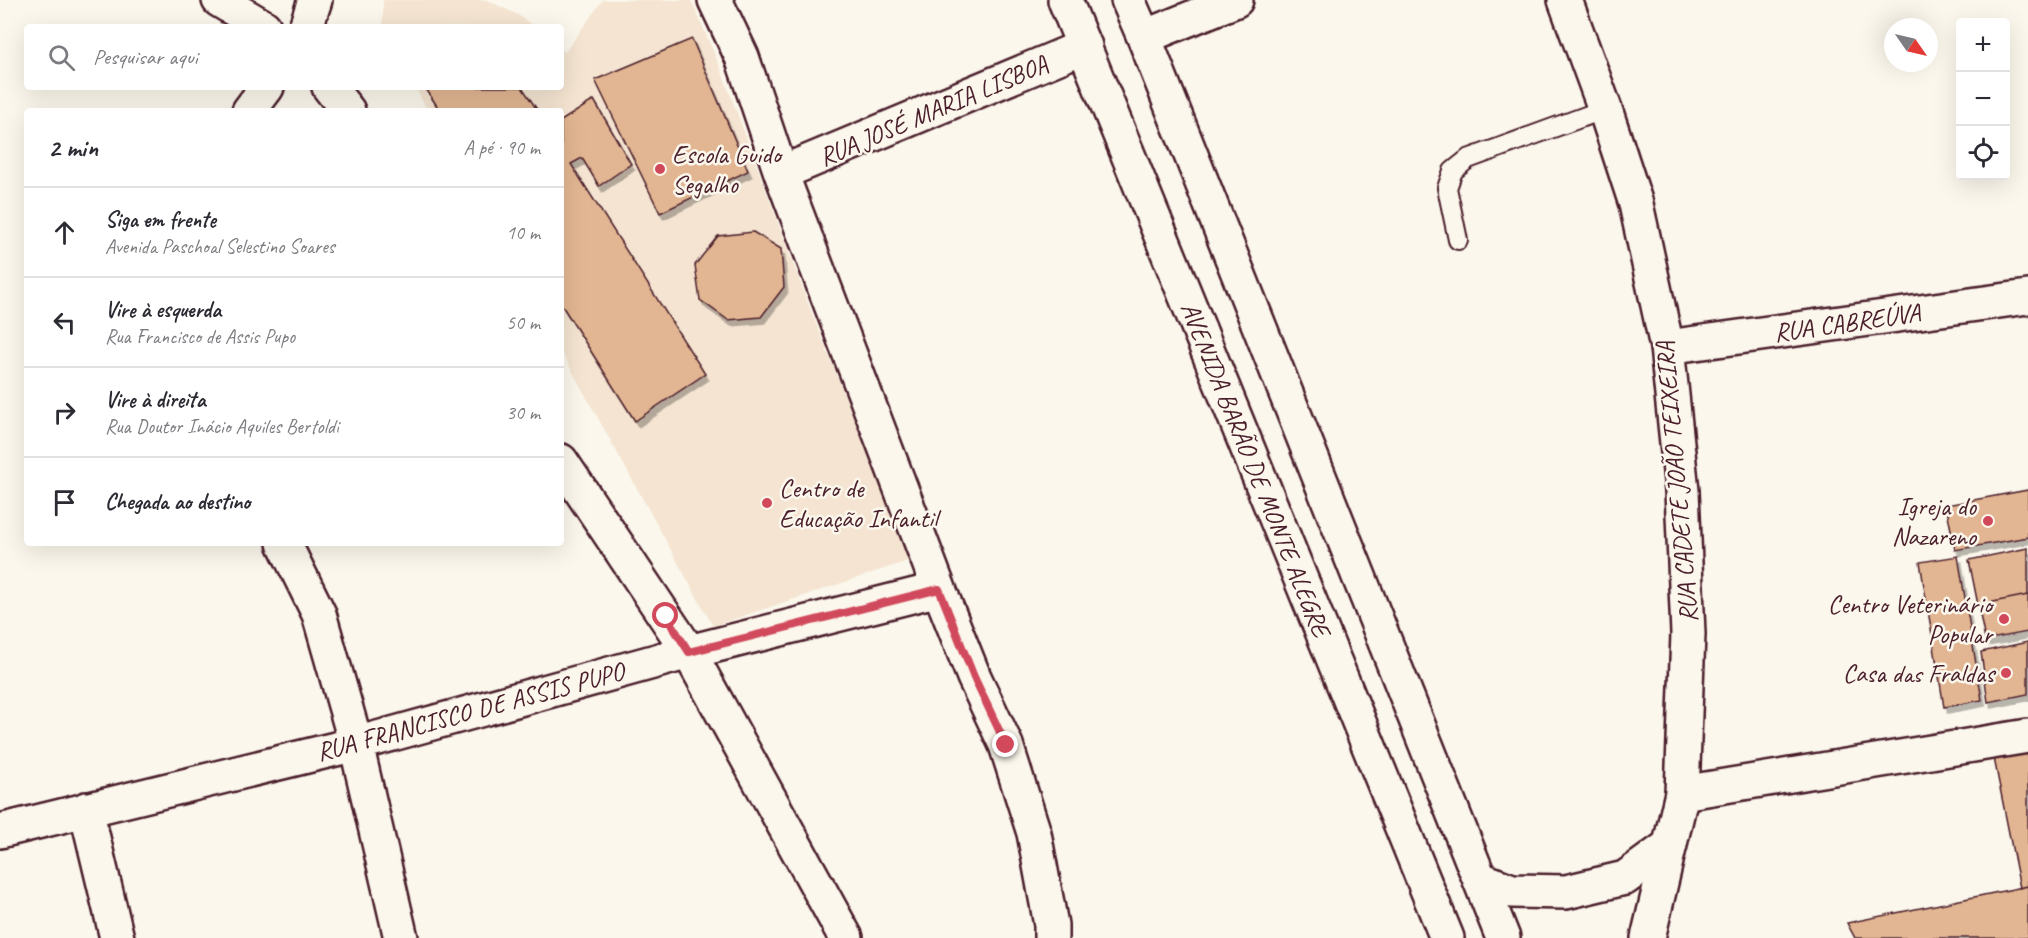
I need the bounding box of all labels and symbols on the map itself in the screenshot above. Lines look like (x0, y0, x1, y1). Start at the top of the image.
north arrow (1884, 18, 1938, 72)
street label: RUA JOSÉ MARIA LISBOA (814, 47, 1053, 174)
place label: Escola Guido Segalho (672, 138, 783, 201)
marker: Escola Guido Segalho (653, 162, 667, 176)
street label: RUA CABREÚVA (1772, 296, 1924, 349)
street label: AVENIDA BARÃO DE MONTE ALEGRE (1173, 297, 1339, 644)
street label: RUA CADETE JOÃO TEIXEIRA (1648, 339, 1705, 624)
place label: Centro de Educação Infantil (779, 472, 942, 535)
place label: Igreja do Nazareno (1892, 490, 1978, 553)
marker: Centro de Educação Infantil (760, 496, 774, 510)
marker: Igreja do Nazareno (1981, 514, 1995, 528)
place label: Centro Veterinário Popular (1828, 588, 1995, 651)
route start (652, 602, 678, 628)
marker: Centro Veterinário Popular (1997, 612, 2011, 626)
street label: RUA FRANCISCO DE ASSIS PUPO (313, 654, 630, 768)
place label: Casa das Fraldas (1843, 657, 1996, 690)
marker: Casa das Fraldas (1999, 666, 2013, 680)
route end (992, 731, 1018, 757)

